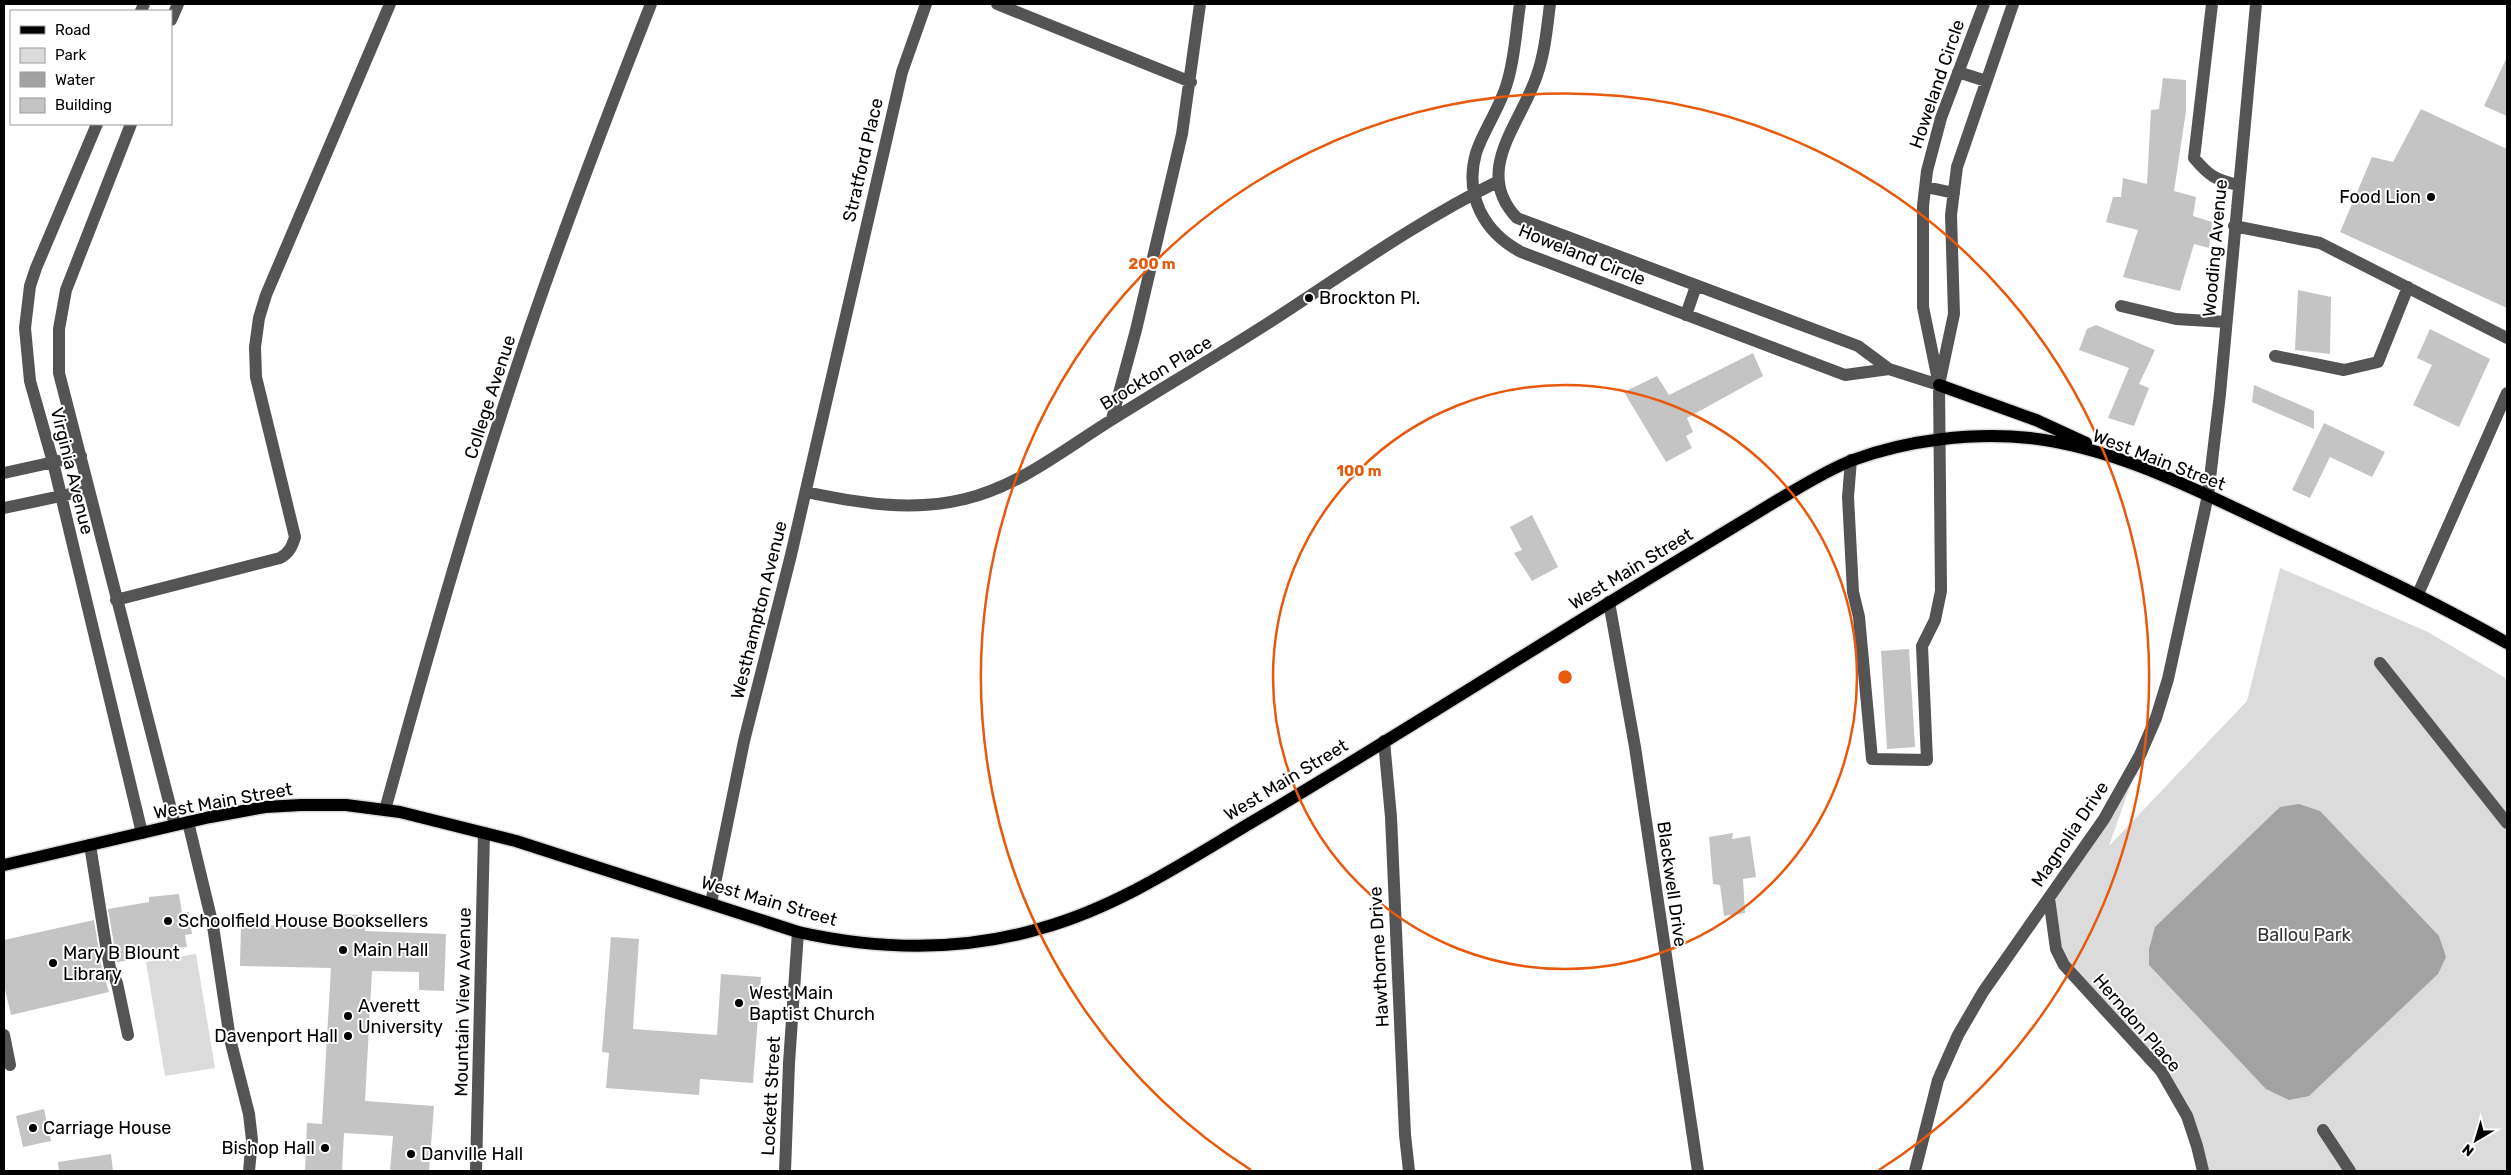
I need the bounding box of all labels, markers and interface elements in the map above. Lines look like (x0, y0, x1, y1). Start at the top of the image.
legend (10, 10, 172, 125)
street label: Howeland Circle (1905, 17, 1969, 151)
text: Road (55, 21, 91, 39)
text: Park (55, 46, 86, 64)
text: Water (55, 71, 95, 89)
text: Building (55, 96, 112, 114)
street label: Stratford Place (838, 96, 888, 224)
street label: Wooding Avenue (2198, 178, 2232, 318)
place label: Food Lion (2339, 186, 2421, 208)
marker: Food Lion (2425, 191, 2437, 203)
street label: Howeland Circle (1515, 220, 1649, 290)
text: 200 m (1128, 255, 1176, 273)
place label: Brockton Pl. (1319, 287, 1420, 309)
marker: Brockton Pl. (1303, 292, 1315, 304)
street label: Brockton Place (1096, 331, 1216, 415)
street label: College Avenue (460, 332, 520, 462)
street label: Virginia Avenue (46, 405, 98, 537)
street label: West Main Street (2089, 425, 2229, 495)
text: 100 m (1337, 462, 1381, 480)
street label: Westhampton Avenue (726, 519, 792, 701)
street label: West Main Street (1565, 523, 1697, 615)
centre of rings (1556, 668, 1574, 686)
street label: West Main Street (1220, 734, 1352, 826)
street label: Magnolia Drive (2027, 777, 2113, 891)
street label: West Main Street (152, 778, 294, 824)
street label: Blackwell Drive (1652, 820, 1692, 948)
street label: West Main Street (698, 871, 840, 931)
street label: Hawthorne Drive (1364, 886, 1394, 1028)
street label: Mountain View Avenue (450, 907, 476, 1097)
place label: Schoolfield House Booksellers (178, 910, 428, 932)
marker: Schoolfield House Booksellers (162, 915, 174, 927)
park label: Ballou Park (2257, 924, 2352, 946)
place label: Main Hall (353, 939, 428, 961)
place label: Mary B Blount Library (63, 942, 180, 985)
marker: Main Hall (337, 944, 349, 956)
marker: Mary B Blount Library (47, 957, 59, 969)
street label: Herndon Place (2088, 969, 2186, 1077)
place label: West Main Baptist Church (749, 982, 875, 1025)
place label: Averett University (358, 995, 443, 1038)
marker: West Main Baptist Church (733, 997, 745, 1009)
marker: Averett University (342, 1010, 354, 1022)
place label: Davenport Hall (214, 1025, 338, 1047)
marker: Davenport Hall (342, 1030, 354, 1042)
street label: Lockett Street (757, 1036, 785, 1156)
north arrow (2451, 1115, 2501, 1165)
place label: Carriage House (43, 1117, 171, 1139)
marker: Carriage House (27, 1122, 39, 1134)
place label: Bishop Hall (221, 1137, 315, 1159)
text: N (2459, 1140, 2478, 1160)
marker: Bishop Hall (319, 1142, 331, 1154)
place label: Danville Hall (421, 1143, 523, 1165)
marker: Danville Hall (405, 1148, 417, 1160)

